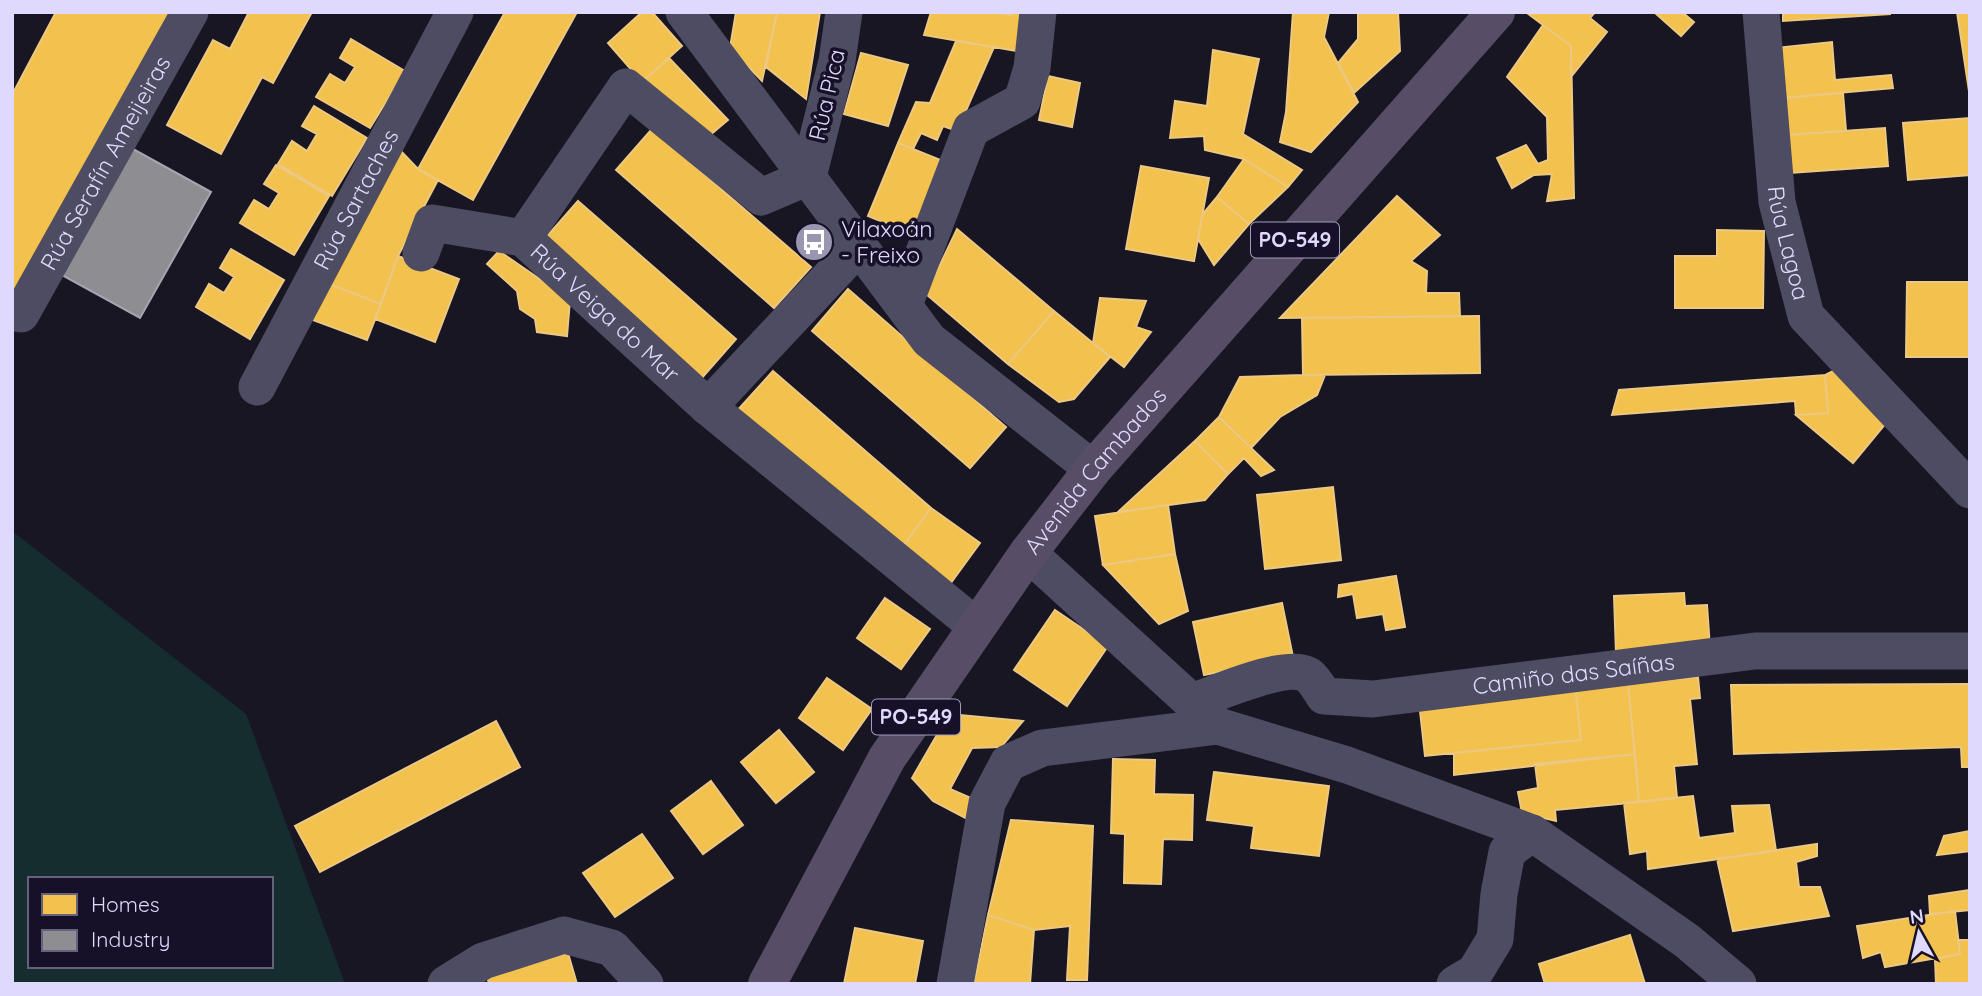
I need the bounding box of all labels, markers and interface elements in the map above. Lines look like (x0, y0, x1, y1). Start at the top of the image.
street label: Rúa Pica (802, 46, 851, 143)
street label: Rúa Serafín Ameijeiras (34, 51, 177, 275)
street label: Rúa Sartaches (307, 124, 405, 275)
street label: Rúa Lagoa (1762, 185, 1816, 303)
place label: Vilaxoán - Freixo (841, 214, 932, 269)
bus stop icon: Vilaxoán - Freixo (793, 221, 835, 263)
road number: PO-549 (1251, 222, 1339, 258)
street label: Rúa Veiga do Mar (525, 237, 686, 388)
street label: Avenida Cambados (1017, 381, 1172, 560)
street label: Camiño das Saíñas (1471, 646, 1676, 700)
road number: PO-549 (872, 700, 960, 734)
legend (28, 877, 273, 968)
text: Homes (91, 891, 160, 917)
north arrow (1884, 898, 1954, 968)
text: N (1908, 903, 1925, 929)
text: Industry (91, 926, 170, 952)

